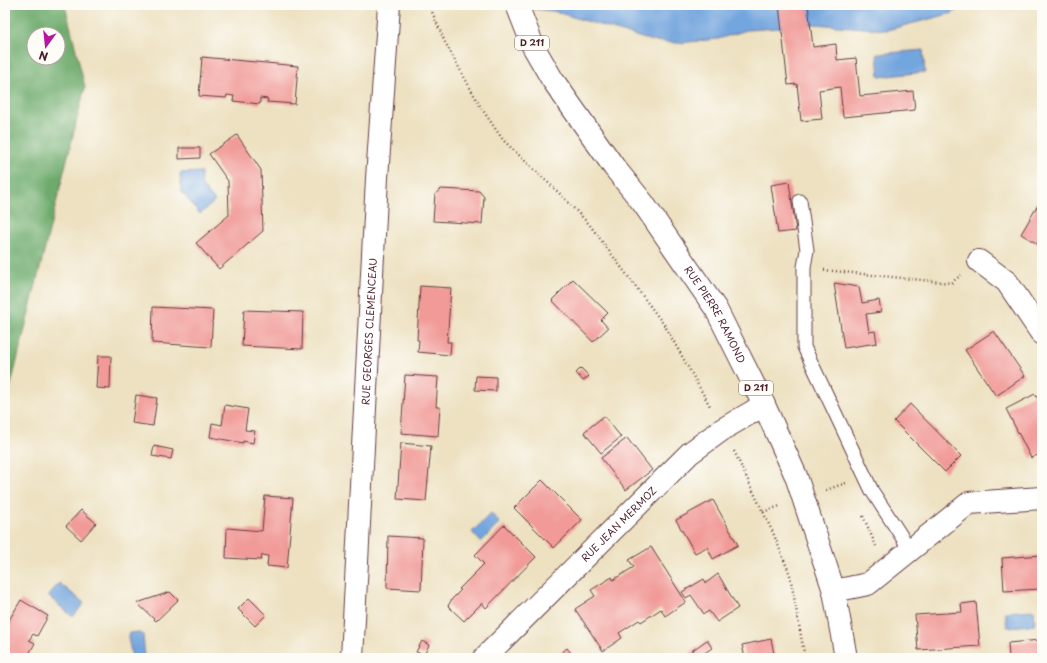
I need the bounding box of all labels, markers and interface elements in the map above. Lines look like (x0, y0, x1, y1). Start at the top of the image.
north arrow (26, 26, 66, 66)
road number: D 211 (515, 36, 549, 50)
text: N (37, 47, 50, 65)
street label: RUE GEORGES CLEMENCEAU (357, 257, 380, 405)
street label: RUE PIERRE RAMOND (681, 262, 750, 366)
road number: D 211 (739, 381, 773, 395)
street label: RUE JEAN MERMOZ (577, 482, 660, 565)

